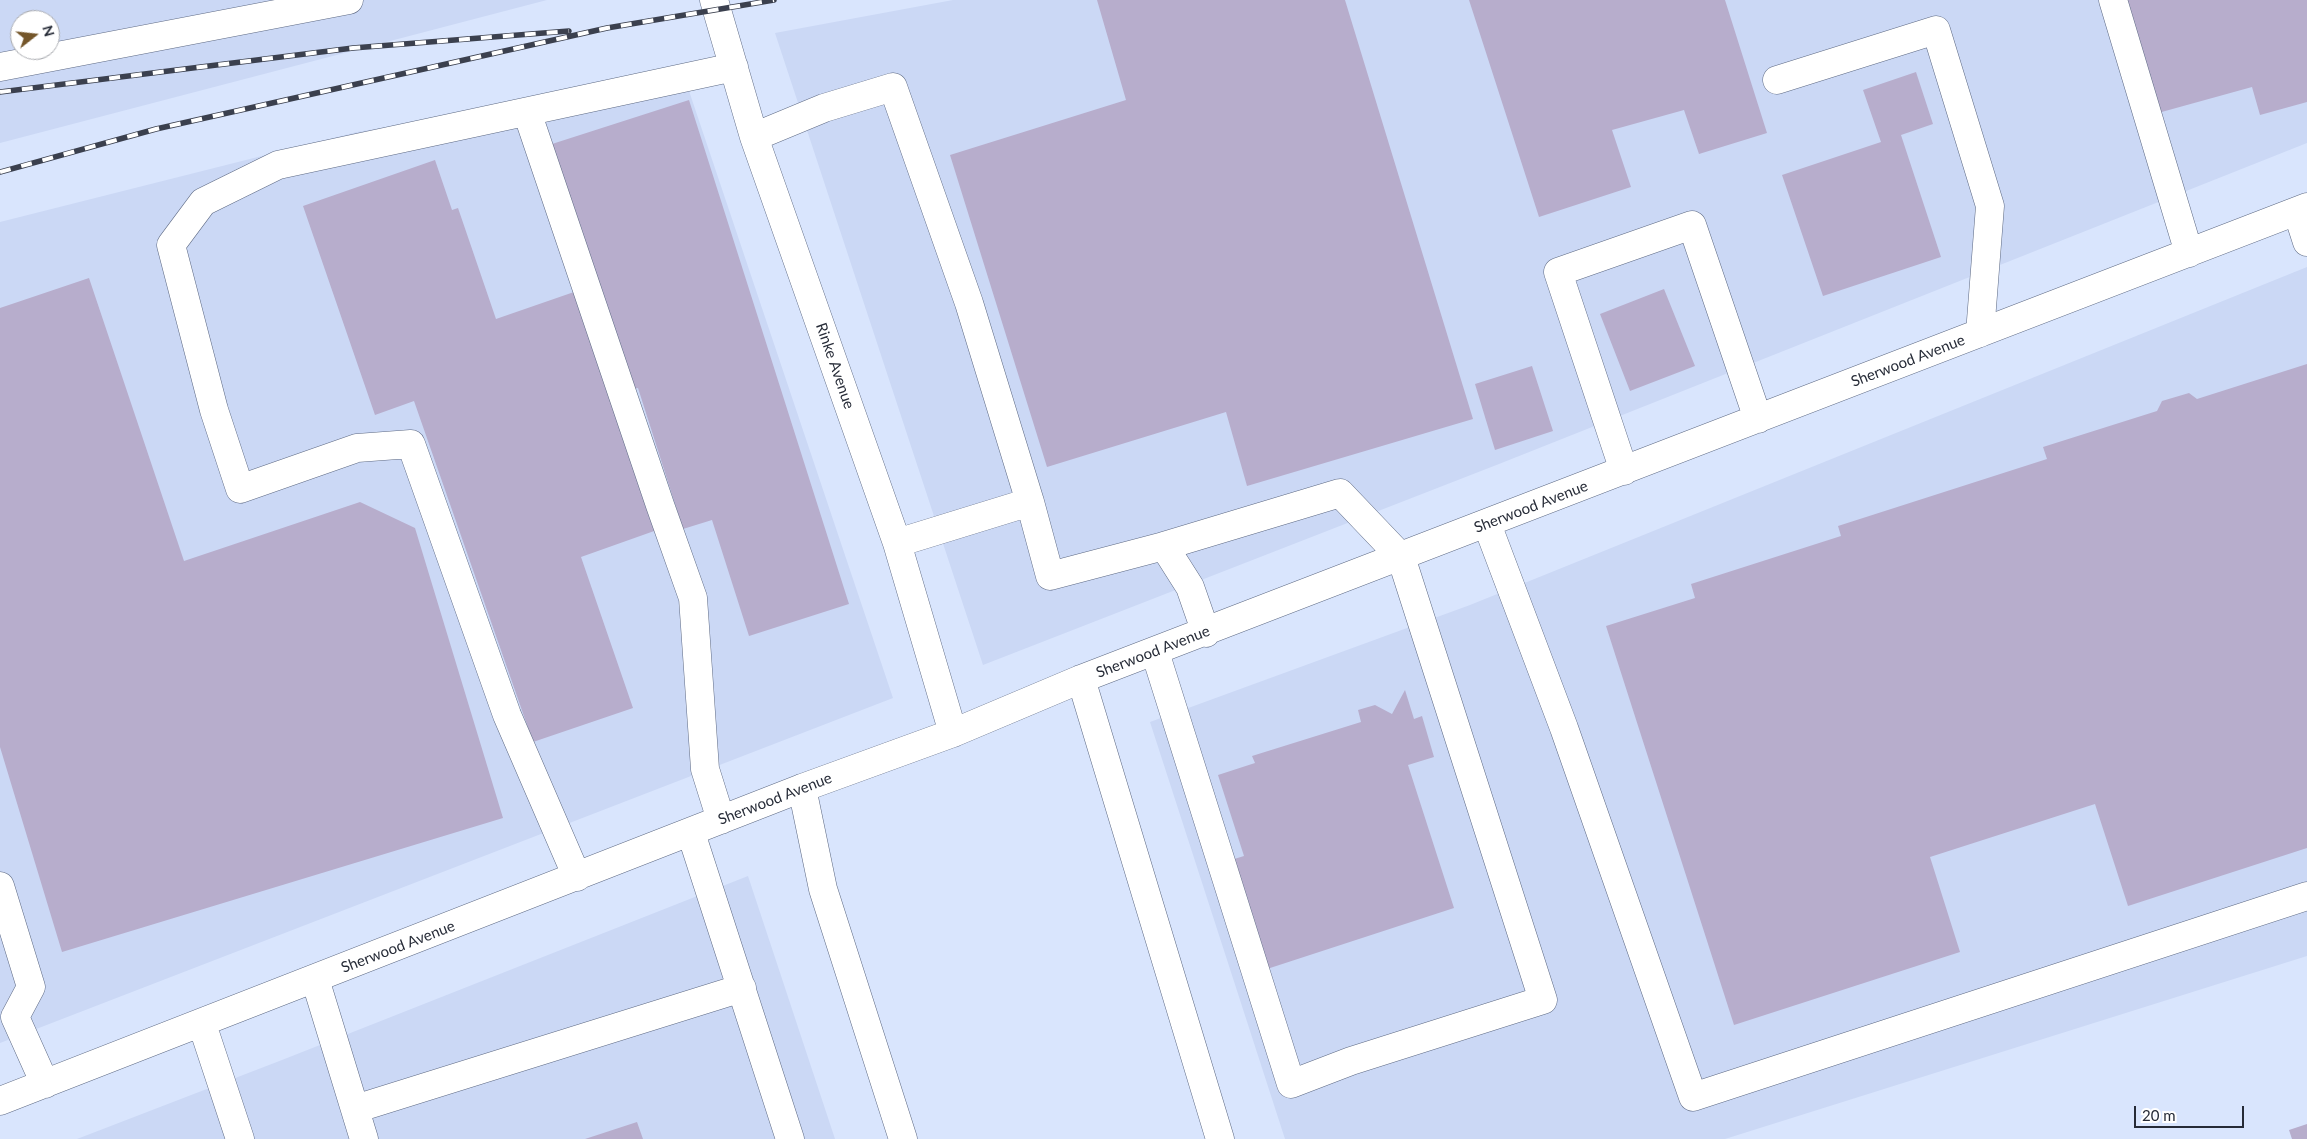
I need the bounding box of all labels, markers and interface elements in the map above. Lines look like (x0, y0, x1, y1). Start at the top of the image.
north arrow (10, 10, 60, 60)
text: N (39, 23, 59, 39)
street label: Rinke Avenue (812, 321, 858, 411)
street label: Sherwood Avenue (1849, 331, 1967, 391)
street label: Sherwood Avenue (1472, 477, 1590, 537)
street label: Sherwood Avenue (1094, 622, 1212, 682)
street label: Sherwood Avenue (716, 769, 834, 829)
street label: Sherwood Avenue (339, 917, 457, 977)
scale bar (2137, 1096, 2247, 1128)
text: 20 m (2142, 1106, 2176, 1124)

